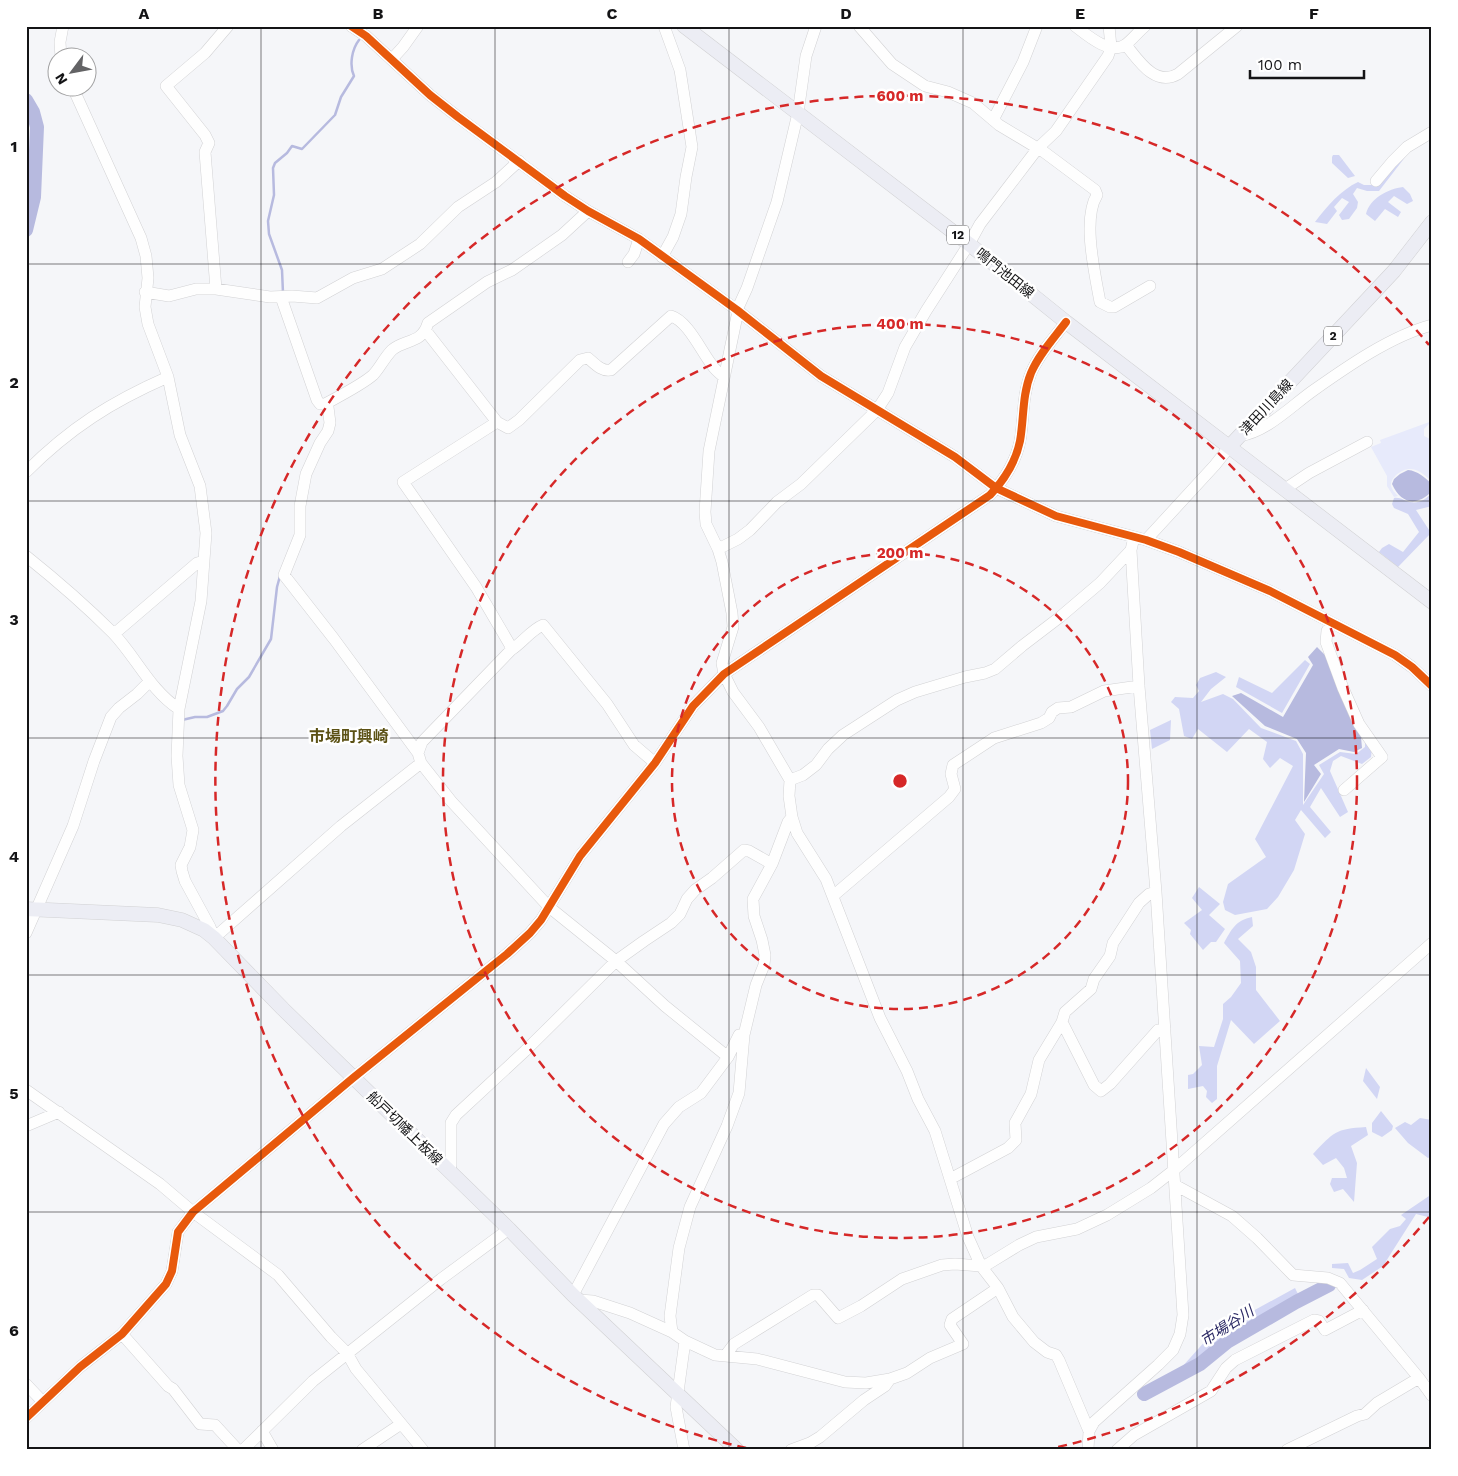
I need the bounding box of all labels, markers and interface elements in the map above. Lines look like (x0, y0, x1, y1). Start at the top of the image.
text: A (139, 4, 150, 23)
text: B (373, 4, 384, 23)
text: C (607, 4, 618, 23)
text: D (840, 4, 852, 23)
text: E (1075, 4, 1085, 23)
text: F (1309, 4, 1319, 23)
north arrow (48, 48, 98, 98)
scale bar (1250, 48, 1364, 80)
text: 100 m (1258, 56, 1302, 74)
text: N (51, 70, 71, 88)
text: 600 m (877, 87, 923, 105)
text: 1 (11, 137, 17, 156)
road number: 12 (947, 226, 969, 244)
street label: 鳴門池田線 (973, 245, 1037, 301)
text: 400 m (876, 315, 924, 333)
road number: 2 (1324, 326, 1342, 346)
text: 2 (9, 373, 19, 392)
street label: 津田川島線 (1236, 376, 1296, 438)
text: 200 m (877, 544, 923, 562)
text: 3 (9, 610, 19, 629)
district label: 市場町興崎 (309, 727, 389, 746)
centre of rings (891, 772, 909, 790)
text: 4 (9, 847, 19, 866)
text: 5 (9, 1084, 19, 1103)
street label: 船戸切幡上板線 (364, 1088, 446, 1168)
water label: 市場谷川 (1197, 1301, 1259, 1350)
text: 6 (9, 1321, 19, 1340)

